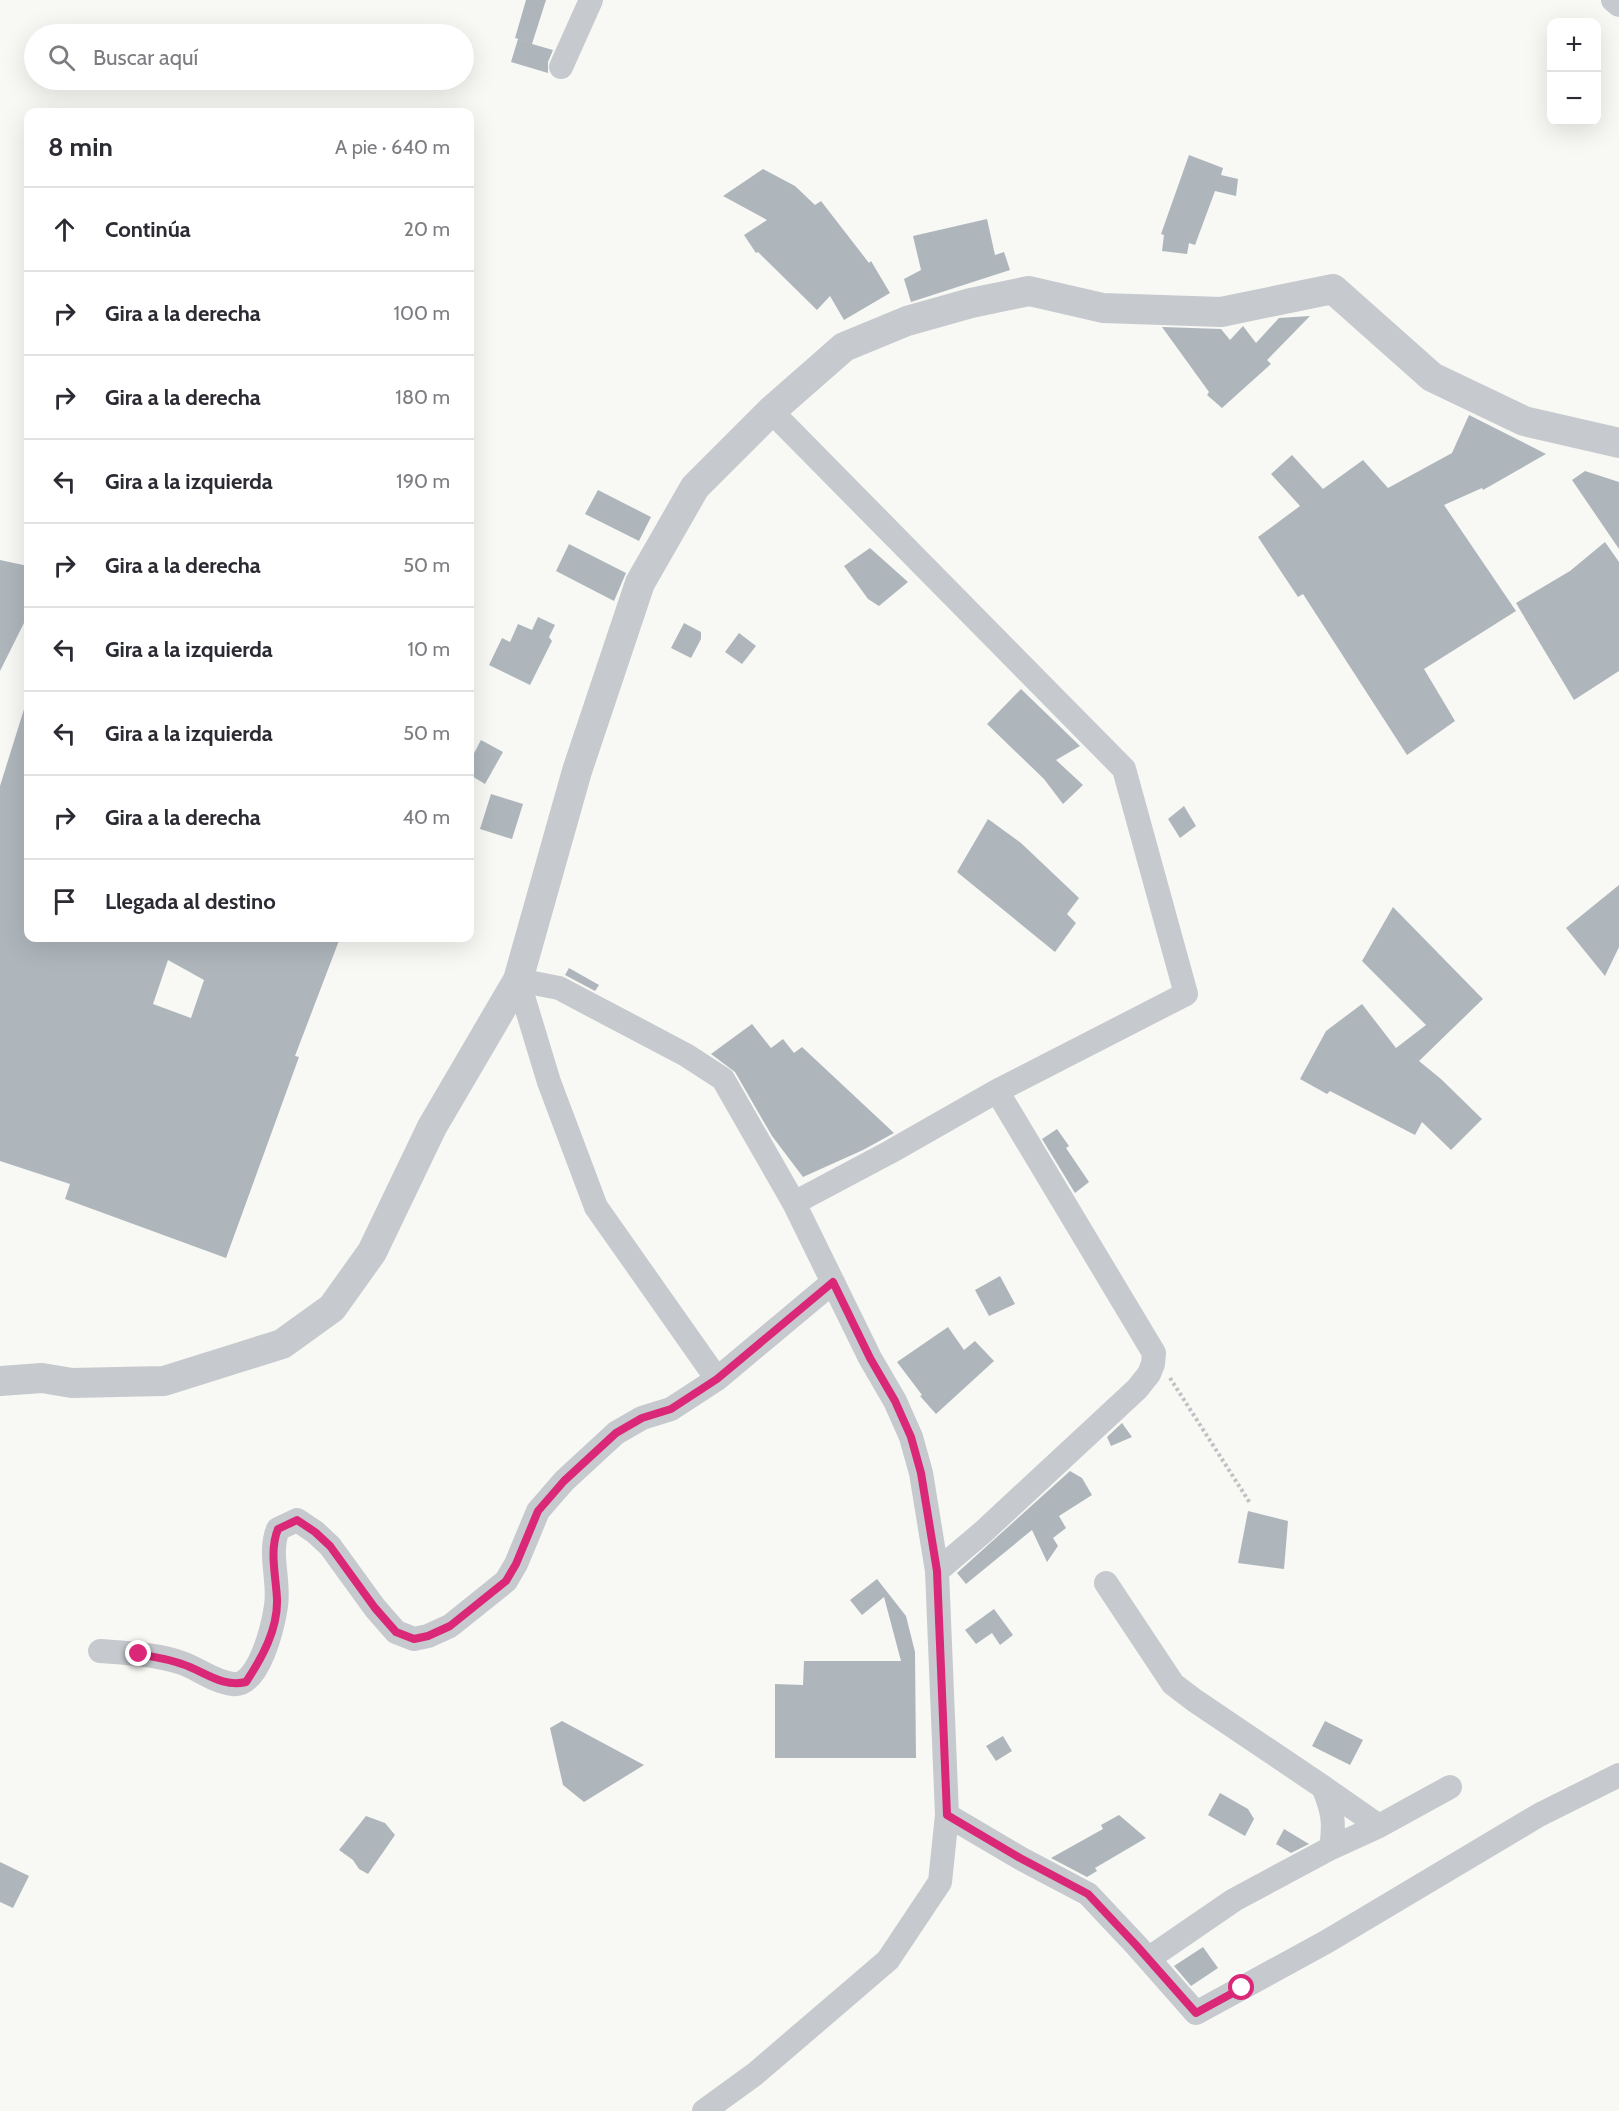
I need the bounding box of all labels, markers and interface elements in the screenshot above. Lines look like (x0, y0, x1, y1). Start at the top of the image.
map controls (1547, 18, 1601, 126)
button: + (1547, 18, 1601, 72)
search box (24, 24, 474, 90)
icon: search (45, 41, 78, 74)
text: Buscar aquí (93, 44, 198, 71)
button: − (1547, 72, 1601, 126)
text: 8 min (48, 131, 113, 163)
text: A pie · 640 m (335, 135, 450, 159)
icon: ahead (48, 213, 81, 246)
text: Continúa (105, 216, 191, 243)
text: 20 m (404, 217, 450, 241)
icon: right (48, 297, 81, 330)
text: Gira a la derecha (105, 300, 261, 327)
text: 100 m (394, 301, 450, 325)
icon: right (48, 381, 81, 414)
text: Gira a la derecha (105, 384, 261, 411)
text: 180 m (395, 385, 450, 409)
icon: left (48, 465, 81, 498)
text: Gira a la izquierda (105, 468, 273, 495)
text: 190 m (396, 469, 450, 493)
icon: right (48, 549, 81, 582)
text: Gira a la derecha (105, 552, 261, 579)
text: 50 m (403, 553, 450, 577)
icon: left (48, 633, 81, 666)
text: Gira a la izquierda (105, 636, 273, 663)
text: 10 m (407, 637, 450, 661)
icon: left (48, 717, 81, 750)
text: Gira a la izquierda (105, 720, 273, 747)
text: 50 m (403, 721, 450, 745)
icon: right (48, 801, 81, 834)
text: Gira a la derecha (105, 804, 261, 831)
text: 40 m (402, 805, 450, 829)
icon: arrive (48, 885, 81, 918)
text: Llegada al destino (105, 888, 276, 915)
route end (125, 1640, 151, 1666)
route start (1228, 1974, 1254, 2000)

